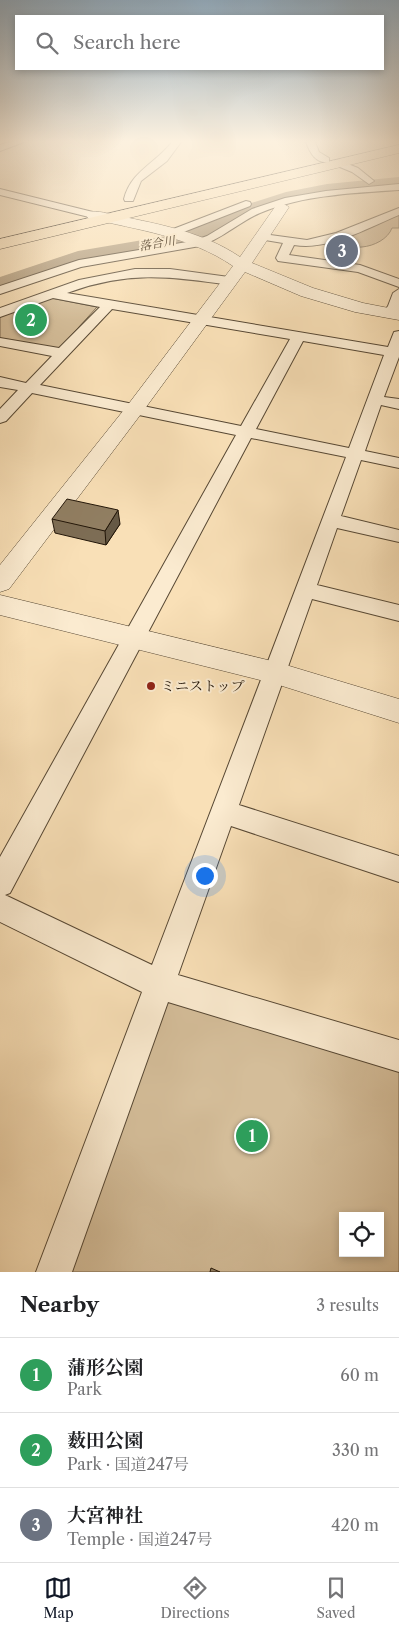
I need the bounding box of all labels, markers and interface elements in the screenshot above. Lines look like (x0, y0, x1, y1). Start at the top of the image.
search box (15, 15, 384, 70)
icon: search (33, 29, 61, 57)
text: Search here (73, 31, 181, 54)
water label: 落合川 (138, 232, 178, 254)
pin: 3 (326, 232, 358, 270)
pin: 2 (15, 301, 47, 339)
place label: ミニストップ (161, 677, 245, 695)
marker: ミニストップ (145, 680, 157, 692)
your location (192, 863, 218, 889)
pin: 1 (236, 1117, 268, 1155)
map controls (339, 1212, 384, 1257)
button: locate (339, 1212, 384, 1257)
text: Nearby (20, 1292, 99, 1317)
text: 3 results (316, 1295, 379, 1315)
text: 蒲形公園 (67, 1356, 143, 1379)
text: 1 (32, 1365, 40, 1385)
text: 60 m (340, 1365, 379, 1385)
text: Park (67, 1379, 102, 1399)
text: 薮田公園 (67, 1429, 143, 1452)
text: 2 (31, 1440, 41, 1460)
text: 330 m (332, 1440, 379, 1460)
text: Park · 国道247号 (67, 1454, 189, 1474)
text: 大宮神社 (67, 1504, 143, 1527)
text: 3 (31, 1515, 41, 1535)
text: 420 m (331, 1515, 379, 1535)
text: Temple · 国道247号 (67, 1529, 212, 1549)
tab: Map (43, 1574, 74, 1622)
tab: Directions (160, 1574, 230, 1622)
tab: Saved (317, 1574, 355, 1622)

